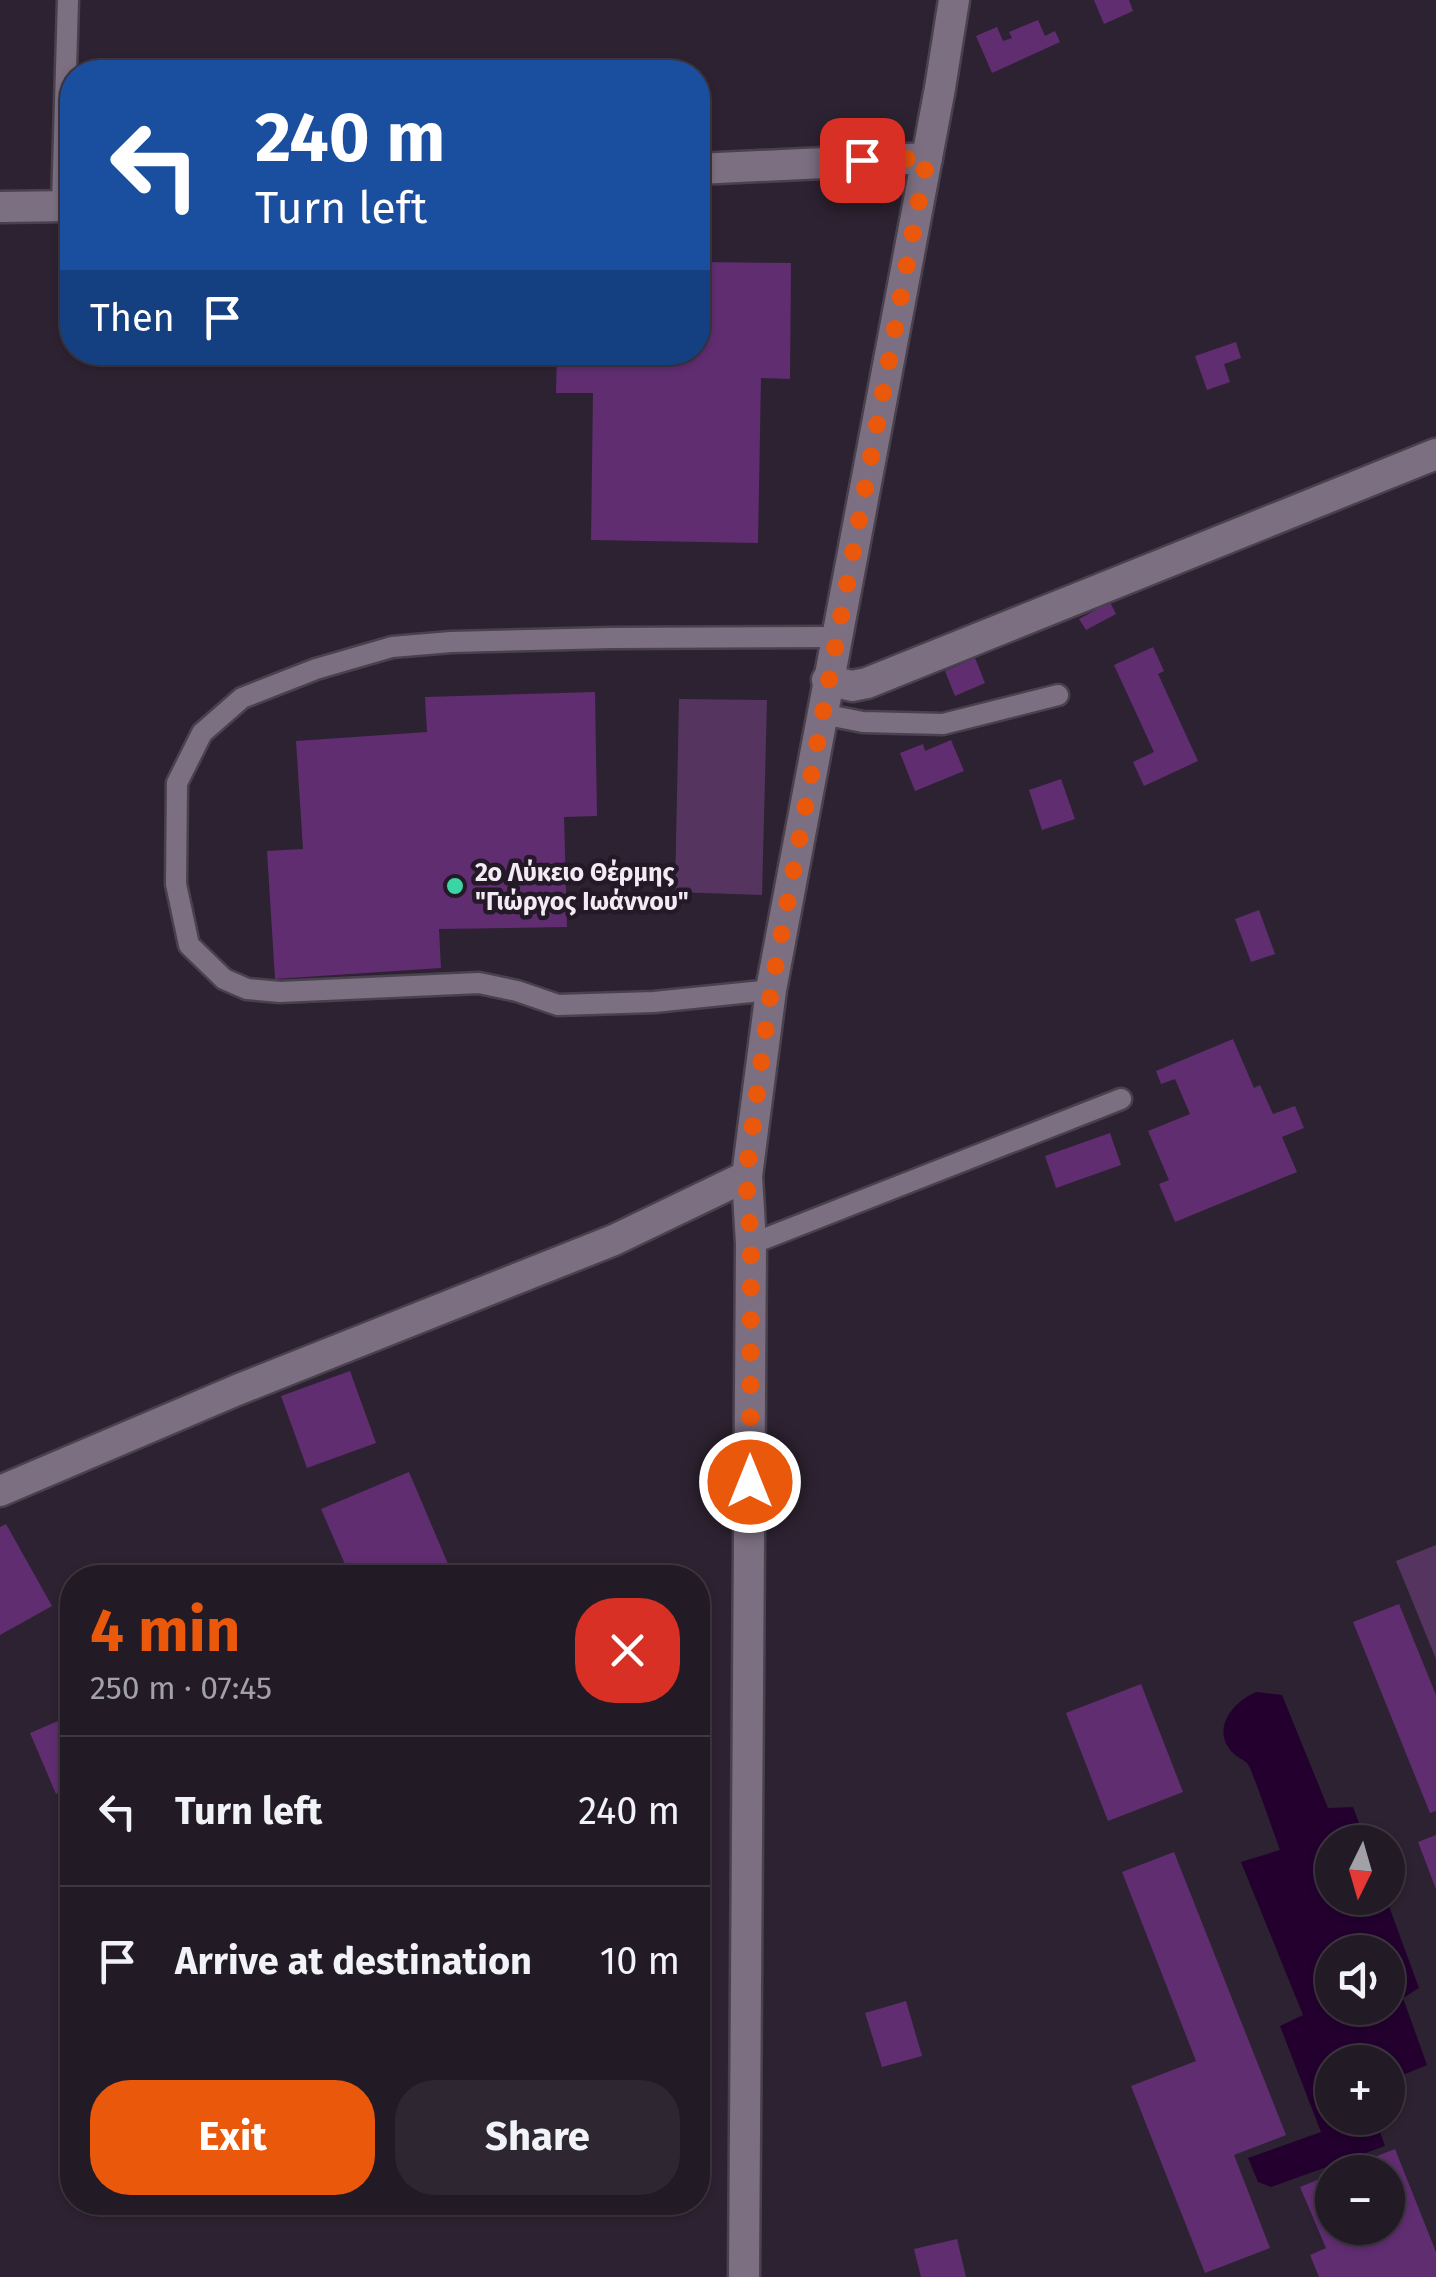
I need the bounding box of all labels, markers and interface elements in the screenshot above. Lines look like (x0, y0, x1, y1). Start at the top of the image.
text: 240 m (255, 96, 445, 180)
icon: left (90, 100, 220, 230)
pin (820, 118, 905, 203)
icon: arrive (835, 133, 890, 188)
text: Turn left (255, 181, 427, 235)
icon: arrive (195, 290, 250, 345)
text: Then (90, 295, 175, 341)
place label: 2ο Λύκειο Θέρμης "Γιώργος Ιωάννου" (475, 858, 689, 917)
marker: 2ο Λύκειο Θέρμης "Γιώργος Ιωάννου" (444, 875, 466, 897)
position arrow (698, 1430, 802, 1534)
text: 4 min (90, 1595, 240, 1667)
button: close (575, 1598, 680, 1703)
text: 250 m · 07:45 (90, 1669, 272, 1707)
icon: left (90, 1784, 145, 1839)
text: Turn left (175, 1788, 322, 1834)
text: 240 m (578, 1788, 680, 1834)
north arrow (1315, 1825, 1405, 1915)
map controls (1315, 1825, 1405, 2245)
icon: arrive (90, 1934, 145, 1989)
button: sound (1315, 1935, 1405, 2025)
text: Arrive at destination (175, 1938, 532, 1984)
text: 10 m (600, 1938, 680, 1984)
button: + (1315, 2045, 1405, 2135)
button: Exit (90, 2080, 375, 2195)
button: Share (395, 2080, 680, 2195)
button: − (1315, 2155, 1405, 2245)

